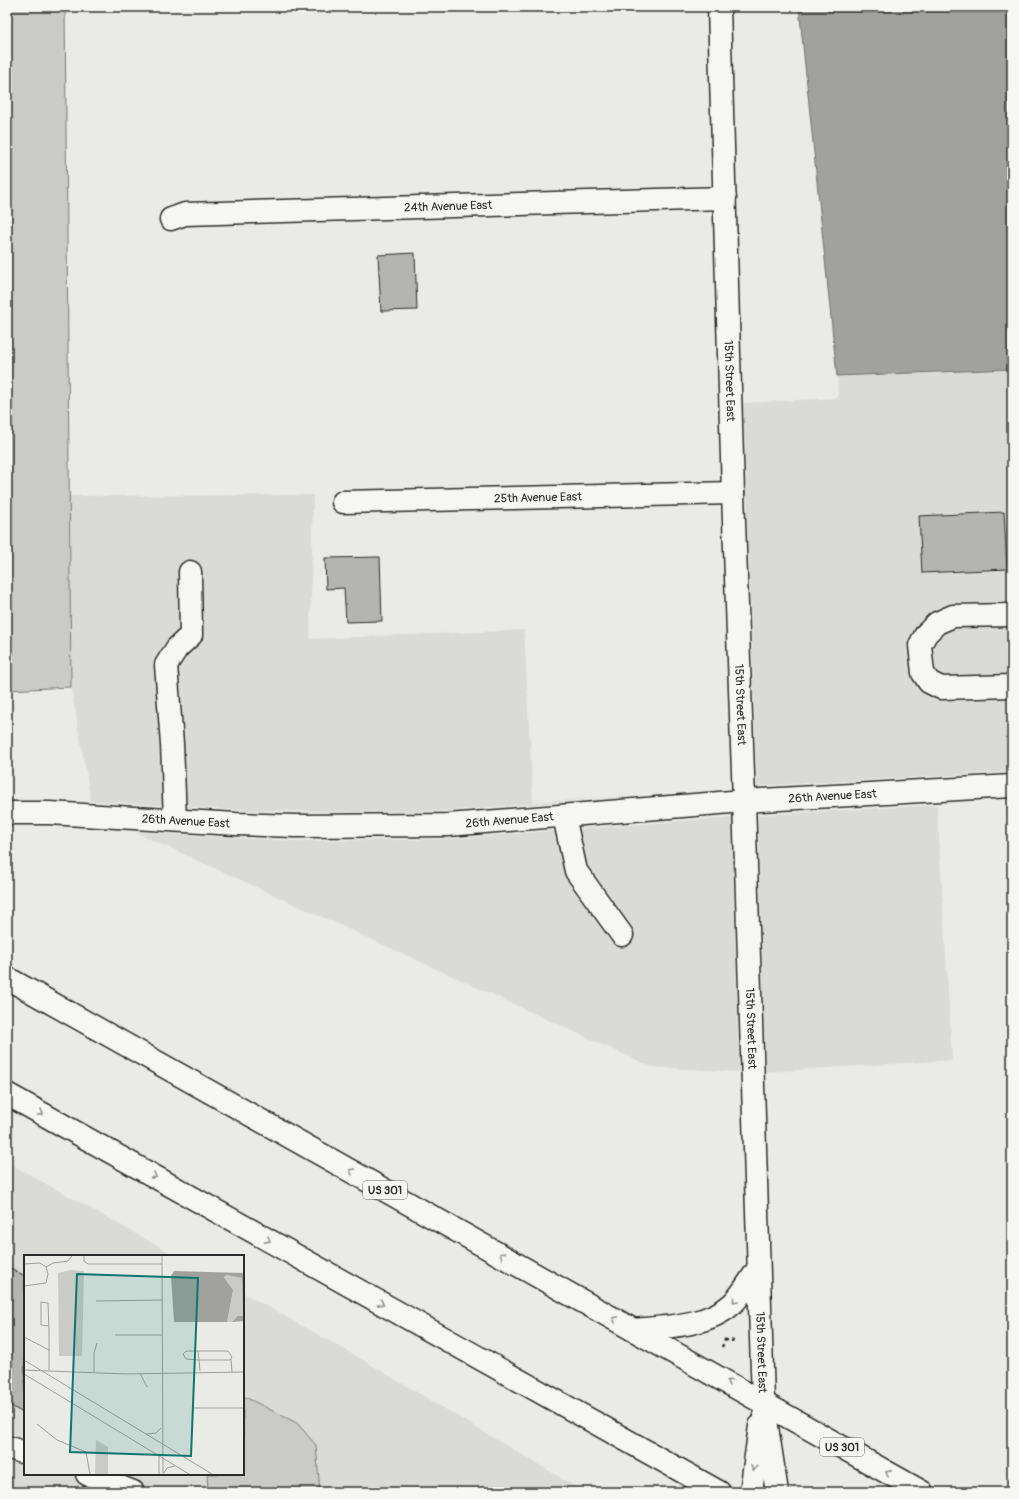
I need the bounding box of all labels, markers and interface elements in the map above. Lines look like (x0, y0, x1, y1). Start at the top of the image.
street label: 24th Avenue East (404, 198, 493, 216)
street label: 15th Street East (721, 340, 738, 422)
street label: 25th Avenue East (494, 489, 582, 507)
street label: 15th Street East (731, 664, 749, 746)
street label: 26th Avenue East (788, 787, 877, 807)
street label: 26th Avenue East (465, 809, 554, 832)
street label: 26th Avenue East (141, 811, 230, 832)
street label: 15th Street East (742, 988, 759, 1070)
one-way arrow (37, 1108, 44, 1115)
one-way arrow (349, 1169, 356, 1176)
one-way arrow (150, 1171, 158, 1179)
road number: US 301 (363, 1181, 407, 1199)
one-way arrow (264, 1235, 271, 1242)
one-way arrow (499, 1253, 506, 1260)
inset map (24, 1255, 244, 1475)
one-way arrow (732, 1295, 739, 1303)
one-way arrow (377, 1298, 385, 1306)
street label: 15th Street East (752, 1311, 770, 1393)
one-way arrow (612, 1316, 619, 1323)
one-way arrow (726, 1380, 733, 1387)
road number: US 301 (820, 1438, 864, 1456)
one-way arrow (750, 1465, 759, 1471)
one-way arrow (885, 1470, 892, 1477)

